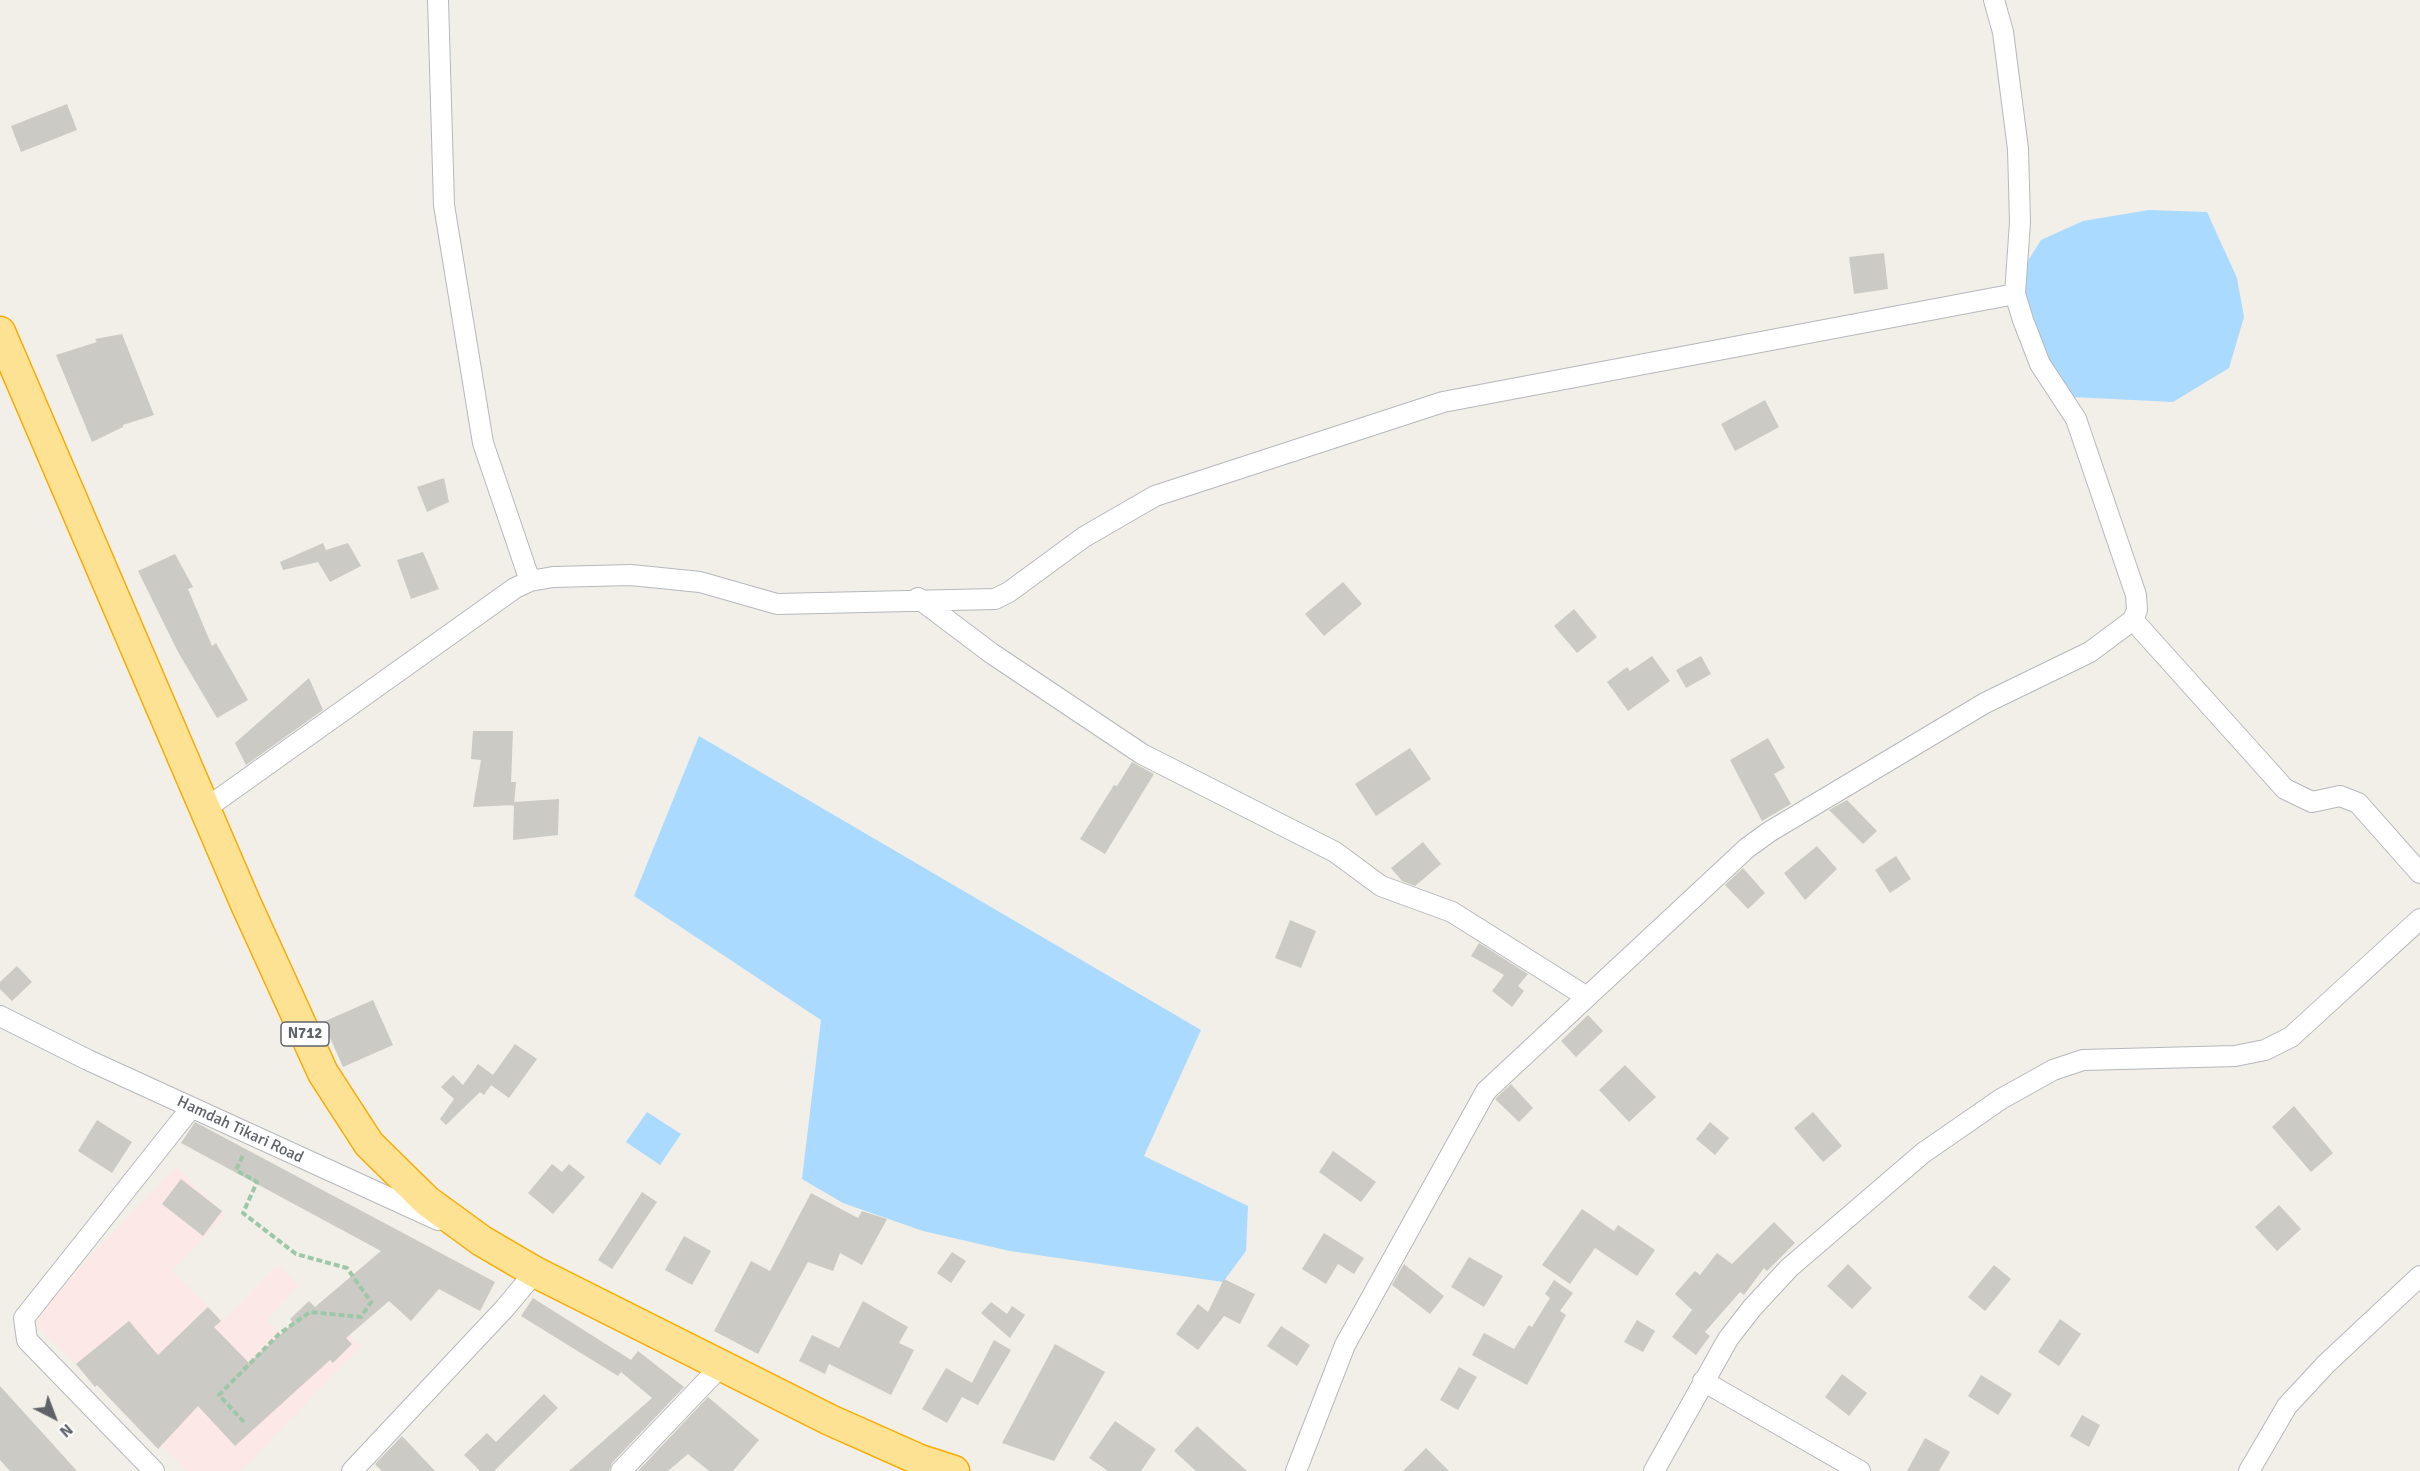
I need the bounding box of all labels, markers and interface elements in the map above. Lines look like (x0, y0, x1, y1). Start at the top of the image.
road number: N712 (281, 1022, 329, 1046)
street label: Hamdah Tikari Road (174, 1092, 306, 1168)
north arrow (24, 1387, 84, 1447)
text: N (55, 1419, 77, 1442)

